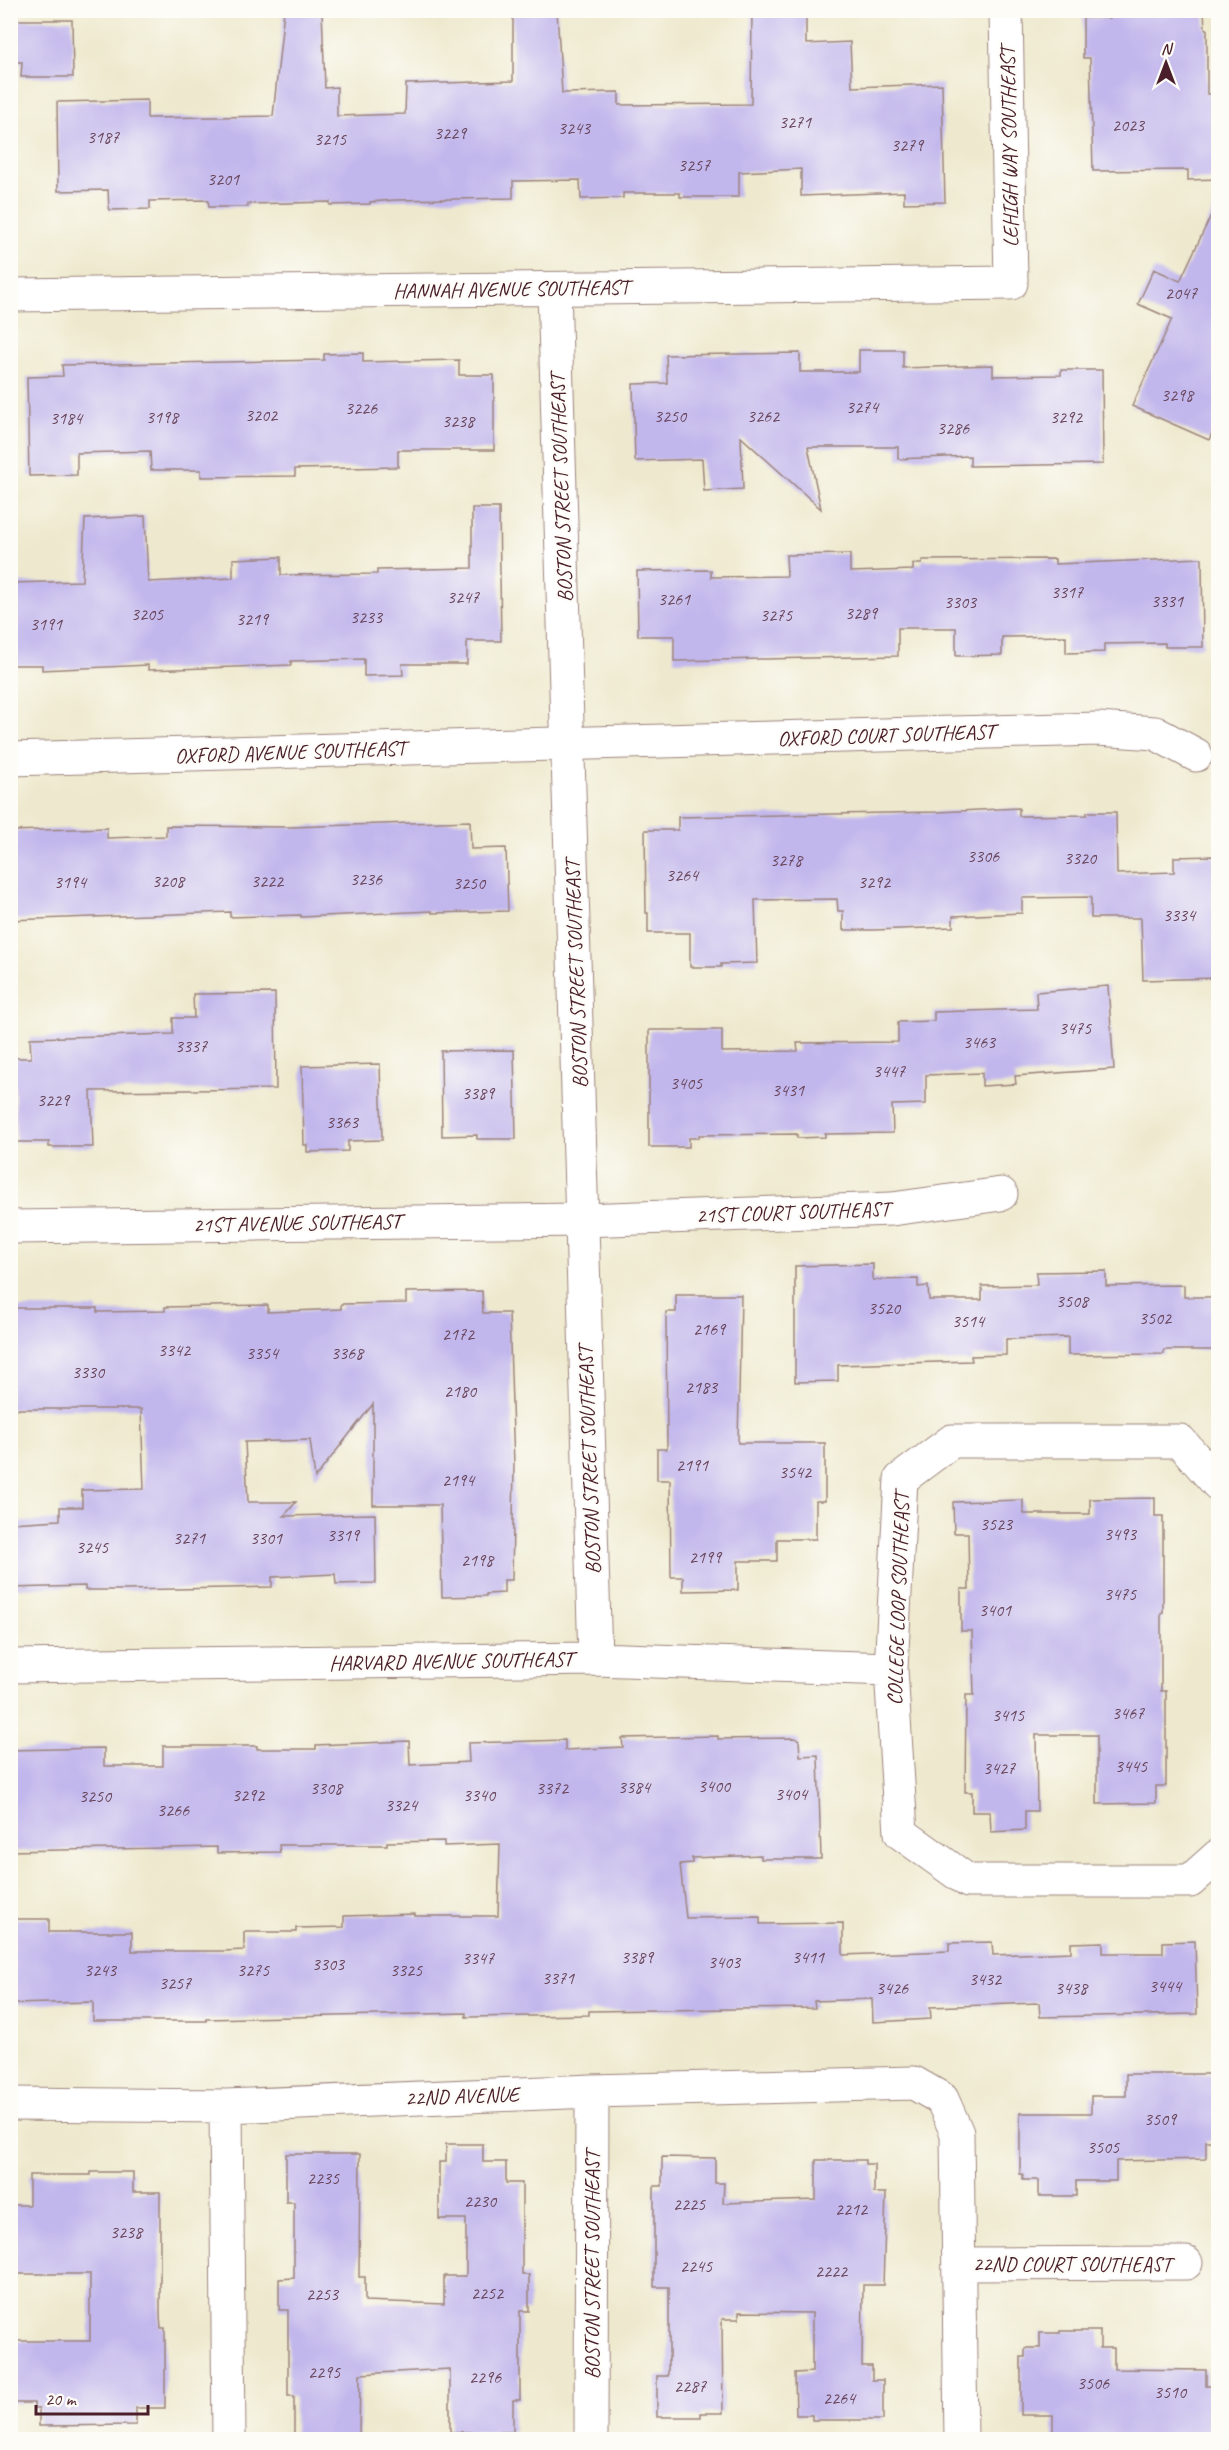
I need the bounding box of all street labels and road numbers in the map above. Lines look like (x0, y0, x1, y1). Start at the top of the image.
street label: LEHIGH WAY SOUTHEAST (994, 41, 1024, 247)
street label: HANNAH AVENUE SOUTHEAST (393, 274, 634, 304)
street label: BOSTON STREET SOUTHEAST (544, 369, 578, 603)
street label: OXFORD COURT SOUTHEAST (777, 718, 1000, 752)
street label: OXFORD AVENUE SOUTHEAST (174, 735, 411, 769)
street label: BOSTON STREET SOUTHEAST (559, 855, 593, 1089)
street label: 21ST COURT SOUTHEAST (696, 1195, 895, 1228)
street label: 21ST AVENUE SOUTHEAST (193, 1208, 407, 1238)
street label: BOSTON STREET SOUTHEAST (572, 1341, 606, 1575)
street label: COLLEGE LOOP SOUTHEAST (881, 1487, 915, 1706)
street label: HARVARD AVENUE SOUTHEAST (329, 1646, 579, 1676)
street label: 22ND AVENUE (405, 2081, 522, 2111)
street label: BOSTON STREET SOUTHEAST (579, 2146, 605, 2379)
street label: 22ND COURT SOUTHEAST (973, 2251, 1176, 2277)

